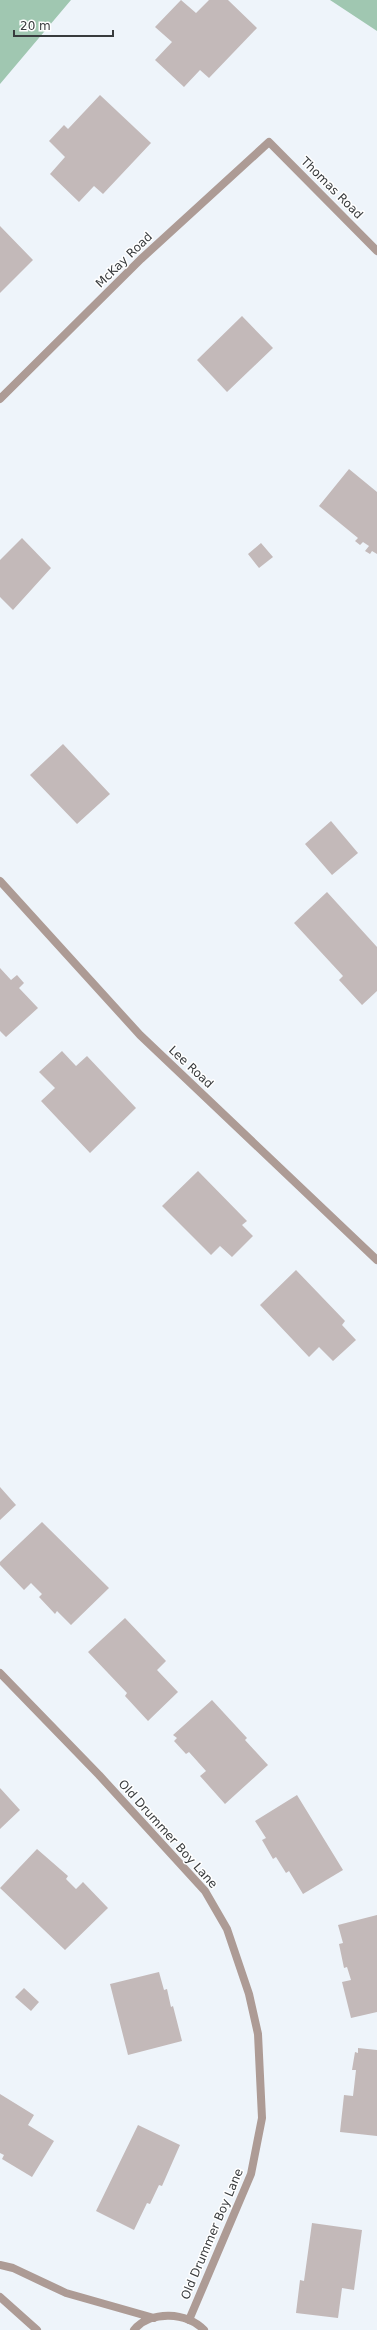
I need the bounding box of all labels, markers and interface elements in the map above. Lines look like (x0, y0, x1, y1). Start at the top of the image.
scale bar (14, 12, 113, 38)
text: 20 m (20, 19, 51, 33)
street label: Thomas Road (298, 154, 366, 222)
street label: McKay Road (93, 230, 155, 290)
street label: Lee Road (166, 1043, 216, 1091)
street label: Old Drummer Boy Lane (116, 1777, 220, 1891)
street label: Old Drummer Boy Lane (178, 2166, 246, 2302)

